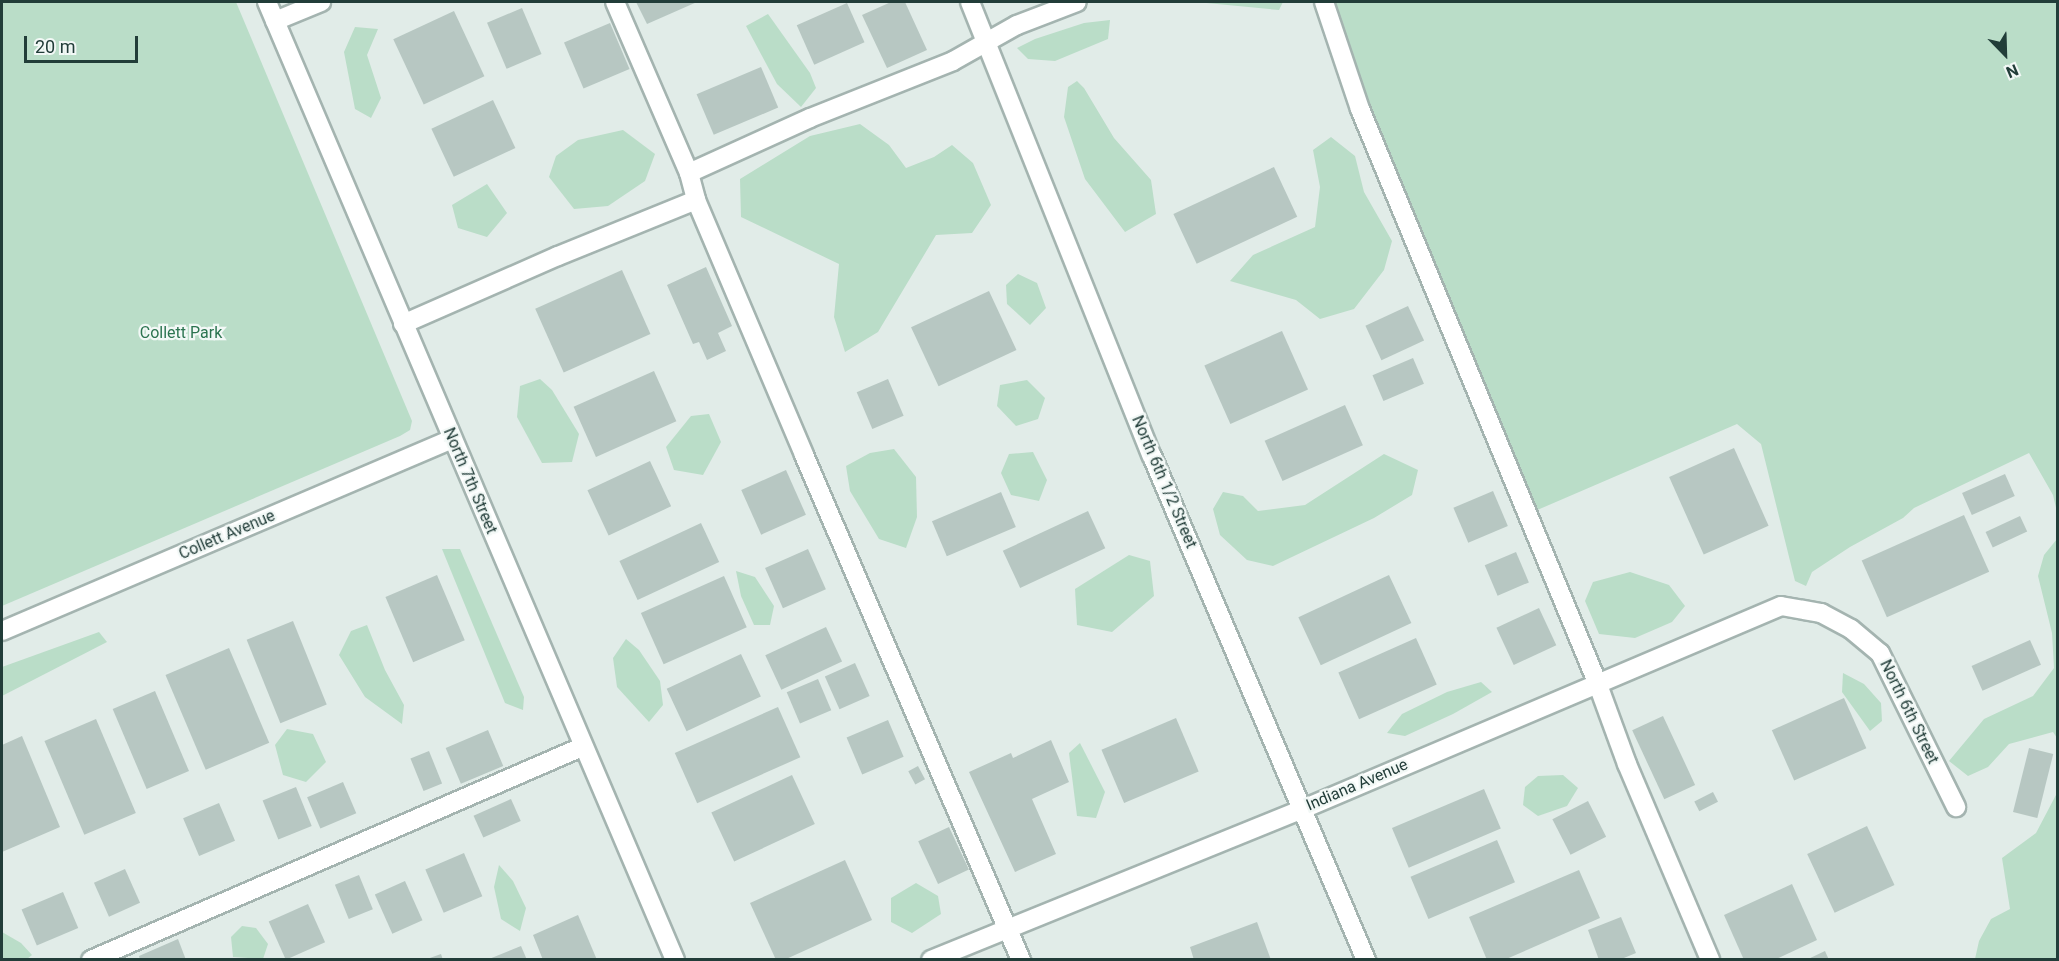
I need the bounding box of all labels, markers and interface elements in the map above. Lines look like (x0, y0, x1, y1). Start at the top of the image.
scale bar (27, 24, 141, 62)
north arrow (1975, 24, 2035, 84)
text: 20 m (35, 36, 75, 57)
text: N (2003, 60, 2021, 82)
park label: Collett Park (140, 323, 222, 343)
street label: North 6th 1/2 Street (1127, 413, 1201, 551)
street label: North 7th Street (439, 425, 501, 537)
street label: Collett Avenue (176, 506, 278, 564)
street label: North 6th Street (1875, 657, 1943, 767)
street label: Indiana Avenue (1303, 755, 1411, 815)

